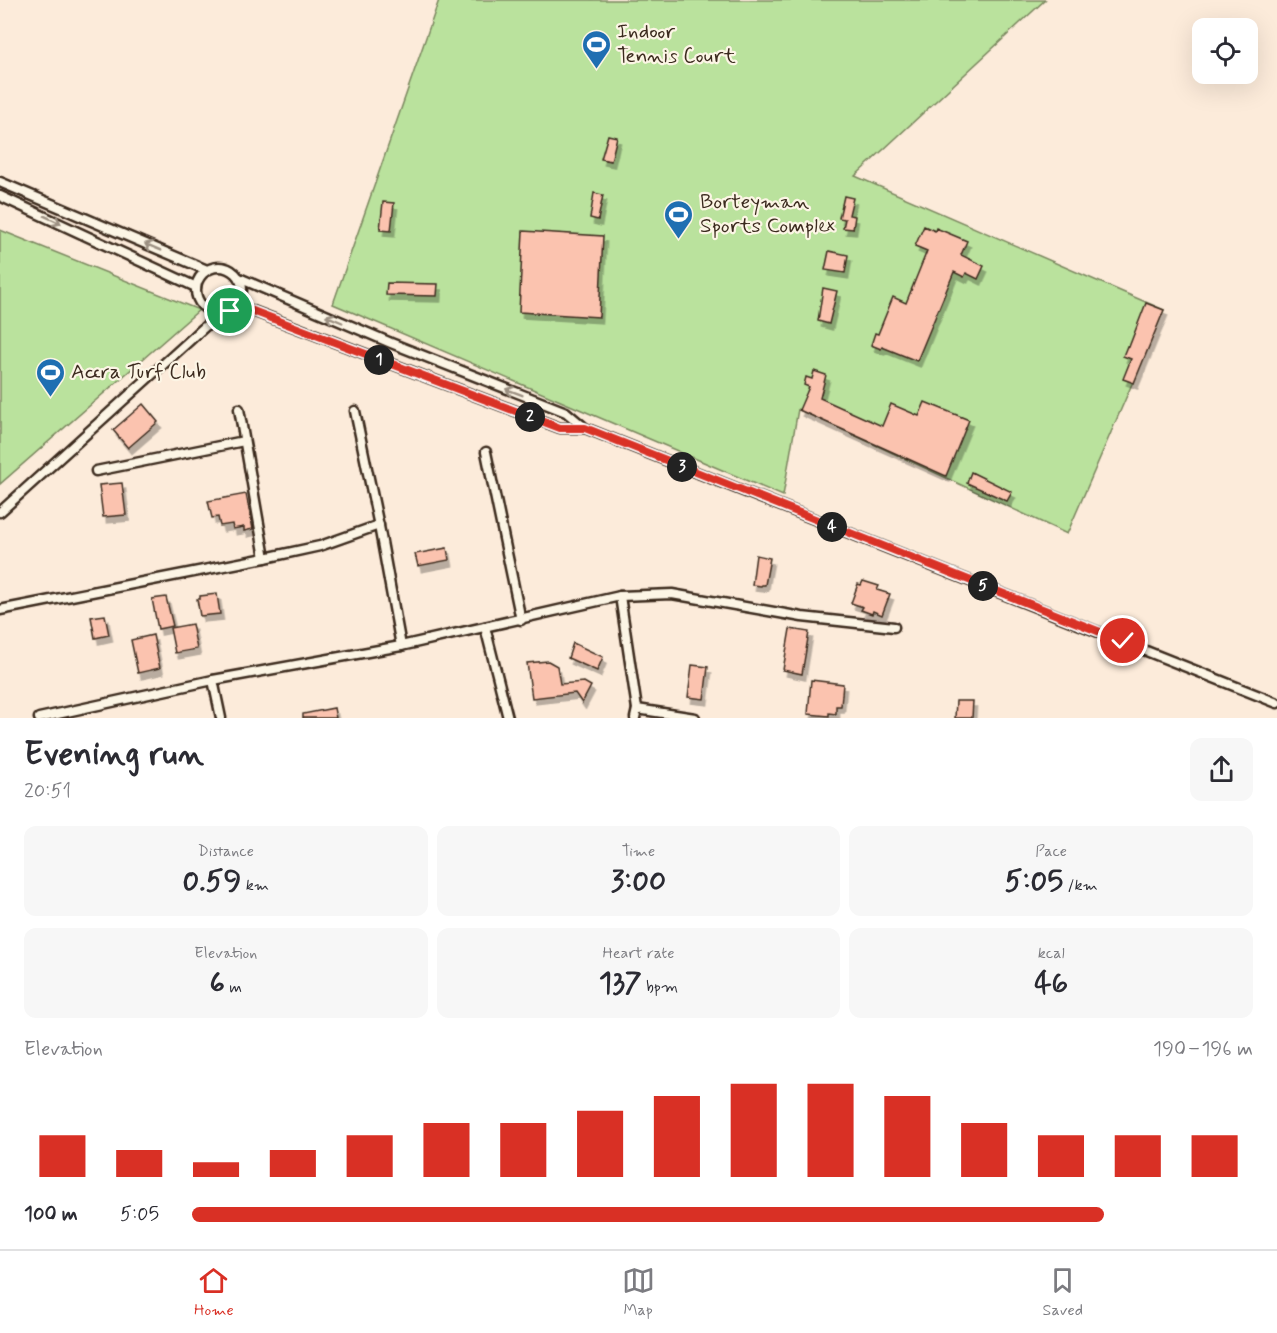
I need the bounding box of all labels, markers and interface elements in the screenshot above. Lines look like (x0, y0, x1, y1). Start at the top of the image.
place label: Indoor Tennis Court (617, 18, 736, 70)
map controls (1192, 18, 1258, 84)
button: locate (1192, 18, 1258, 84)
sports icon: Indoor Tennis Court (580, 28, 612, 70)
place label: Borteyman Sports Complex (700, 188, 835, 240)
sports icon: Borteyman Sports Complex (663, 198, 695, 240)
one-way arrow (44, 215, 62, 227)
one-way arrow (145, 241, 163, 252)
pin (204, 285, 255, 336)
icon: arrive (213, 294, 246, 327)
one-way arrow (325, 313, 343, 324)
pin: 1 (364, 345, 394, 375)
text: 1 (375, 349, 383, 370)
sports icon: Accra Turf Club (34, 356, 66, 398)
place label: Accra Turf Club (71, 358, 206, 386)
one-way arrow (506, 386, 524, 397)
pin: 2 (515, 402, 545, 432)
text: 2 (526, 406, 534, 427)
pin: 3 (667, 452, 697, 482)
text: 3 (678, 456, 686, 477)
pin: 4 (817, 512, 847, 542)
text: 4 (827, 516, 837, 537)
pin: 5 (968, 571, 998, 601)
text: 5 (978, 575, 988, 596)
pin (1097, 615, 1148, 666)
icon: check (1106, 624, 1139, 657)
text: Evening run (24, 733, 204, 777)
button: share (1190, 738, 1253, 801)
text: 20:51 (24, 778, 71, 805)
text: Distance (198, 841, 254, 862)
text: Time (622, 841, 655, 862)
text: Pace (1035, 841, 1067, 862)
text: 0.59 (183, 862, 241, 901)
text: 3:00 (611, 862, 666, 901)
text: 5:05 (1004, 862, 1063, 901)
text: km (241, 875, 269, 896)
text: /km (1063, 875, 1098, 896)
text: Elevation (194, 943, 257, 964)
text: Heart rate (603, 943, 674, 964)
text: kcal (1038, 943, 1065, 964)
text: 6 (210, 964, 225, 1003)
text: 137 (599, 964, 642, 1003)
text: 46 (1034, 964, 1068, 1003)
text: m (225, 977, 242, 998)
text: bpm (642, 977, 678, 998)
text: Elevation (24, 1036, 103, 1063)
text: 190–196 m (1153, 1036, 1253, 1063)
text: 100 m (24, 1201, 78, 1228)
text: 5:05 (120, 1201, 159, 1228)
tab: Home (194, 1264, 234, 1321)
tab: Map (622, 1264, 655, 1321)
tab: Saved (1043, 1264, 1083, 1321)

